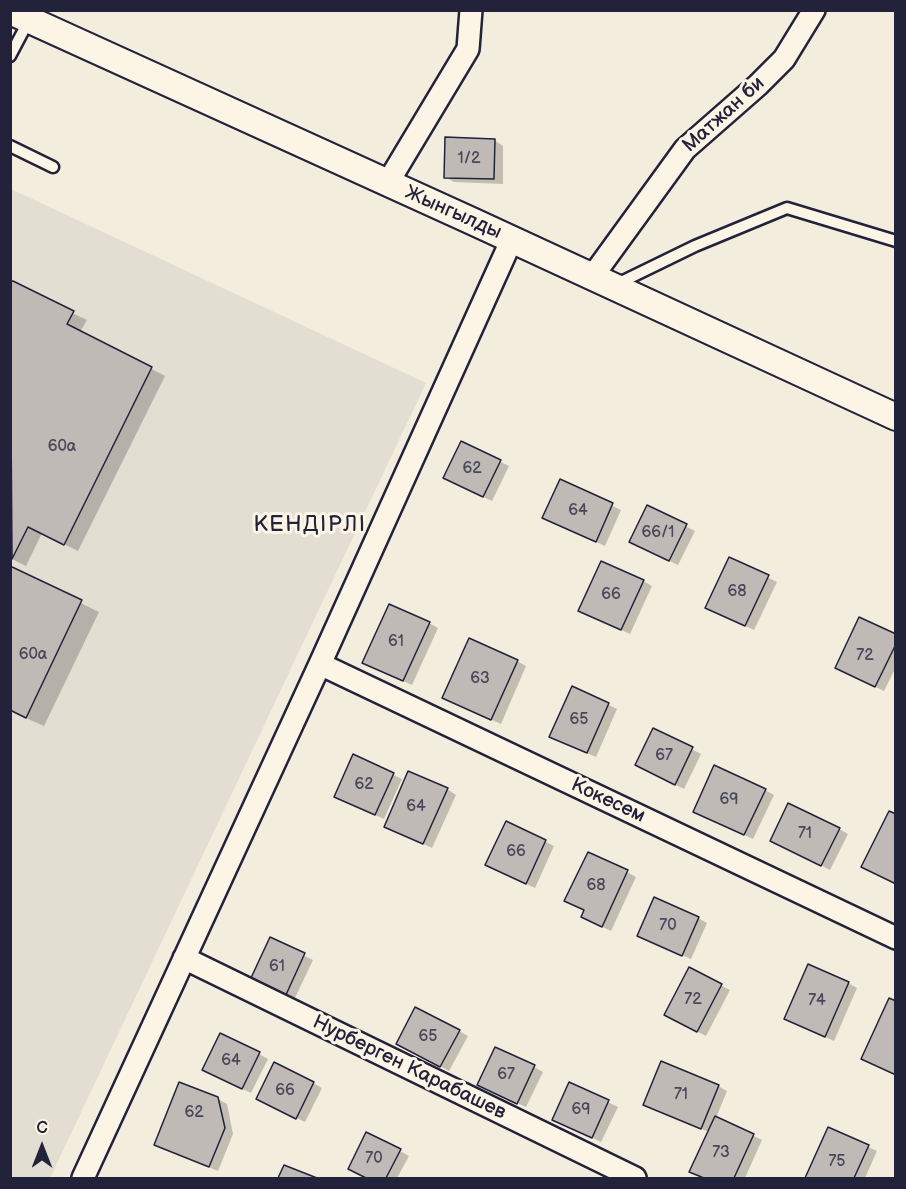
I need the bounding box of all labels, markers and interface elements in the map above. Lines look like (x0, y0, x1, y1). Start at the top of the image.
street label: Матжан би (678, 72, 770, 158)
house number: 1/2 (458, 149, 480, 169)
street label: Жынгылды (401, 181, 505, 245)
house number: 60а (48, 437, 76, 457)
house number: 62 (462, 459, 482, 479)
house number: 64 (568, 501, 588, 521)
district label: КЕНДІРЛІ (254, 512, 366, 538)
house number: 66/1 (642, 523, 674, 543)
house number: 68 (727, 582, 747, 602)
house number: 66 (601, 585, 621, 605)
house number: 61 (388, 632, 404, 652)
house number: 60а (19, 645, 47, 665)
house number: 72 (856, 646, 874, 666)
house number: 63 (470, 669, 490, 689)
house number: 65 (570, 710, 588, 730)
house number: 67 (655, 746, 673, 766)
street label: Кокесем (567, 773, 649, 829)
house number: 62 (354, 775, 374, 795)
house number: 69 (719, 790, 739, 810)
house number: 64 (406, 797, 426, 817)
house number: 71 (798, 824, 812, 844)
house number: 66 (506, 842, 526, 862)
house number: 68 (586, 876, 606, 896)
house number: 70 (659, 916, 677, 936)
house number: 61 (269, 957, 285, 977)
house number: 72 (684, 990, 702, 1010)
house number: 74 (808, 991, 826, 1011)
street label: Нурберген Карабашев (308, 1011, 510, 1125)
house number: 65 (419, 1027, 437, 1047)
house number: 64 (221, 1051, 241, 1071)
house number: 67 (497, 1065, 515, 1085)
house number: 66 (275, 1081, 295, 1101)
house number: 71 (674, 1085, 688, 1105)
house number: 69 (571, 1100, 591, 1120)
house number: 62 (184, 1103, 204, 1123)
north arrow (12, 1117, 72, 1177)
text: С (36, 1119, 48, 1138)
house number: 73 (712, 1143, 730, 1163)
house number: 70 (365, 1149, 383, 1169)
house number: 75 (828, 1152, 846, 1172)

